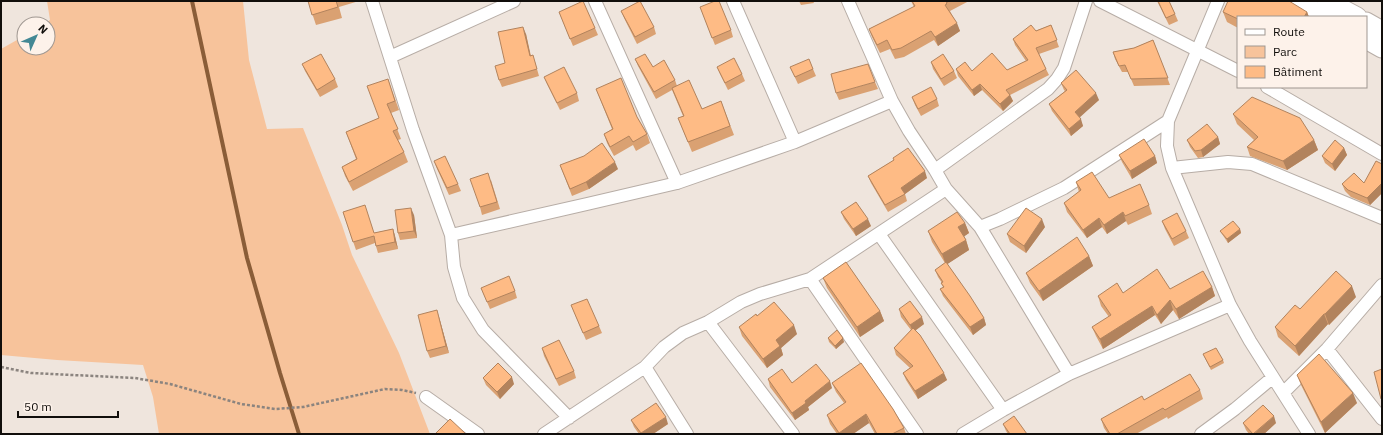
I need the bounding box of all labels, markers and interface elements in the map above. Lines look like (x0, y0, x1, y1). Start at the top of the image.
north arrow (16, 16, 56, 56)
legend (1237, 16, 1367, 88)
text: N (35, 21, 51, 37)
text: Route (1273, 24, 1305, 39)
text: Parc (1273, 44, 1297, 59)
text: Bâtiment (1273, 64, 1323, 79)
scale bar (18, 393, 118, 419)
text: 50 m (24, 399, 52, 414)

